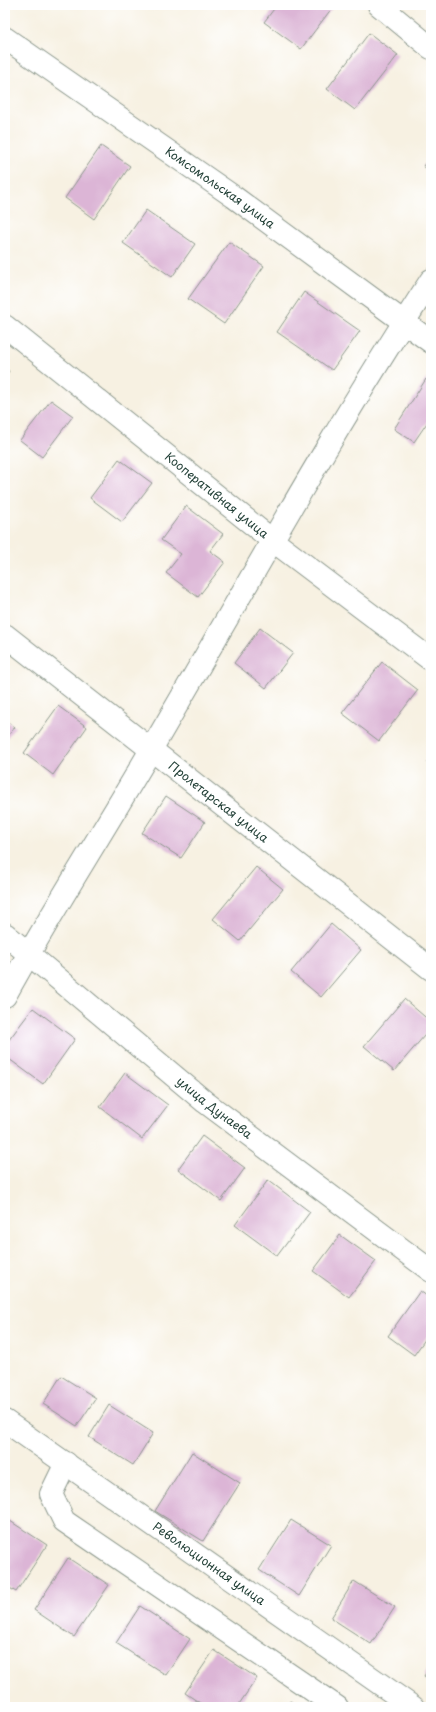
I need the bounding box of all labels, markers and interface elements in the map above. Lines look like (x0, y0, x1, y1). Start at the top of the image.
street label: Комсомольская улица (162, 142, 279, 233)
street label: Кооперативная улица (161, 447, 273, 542)
street label: Пролетарская улица (165, 756, 273, 847)
street label: улица Дунаева (173, 1072, 257, 1143)
street label: Революционная улица (150, 1517, 270, 1609)

